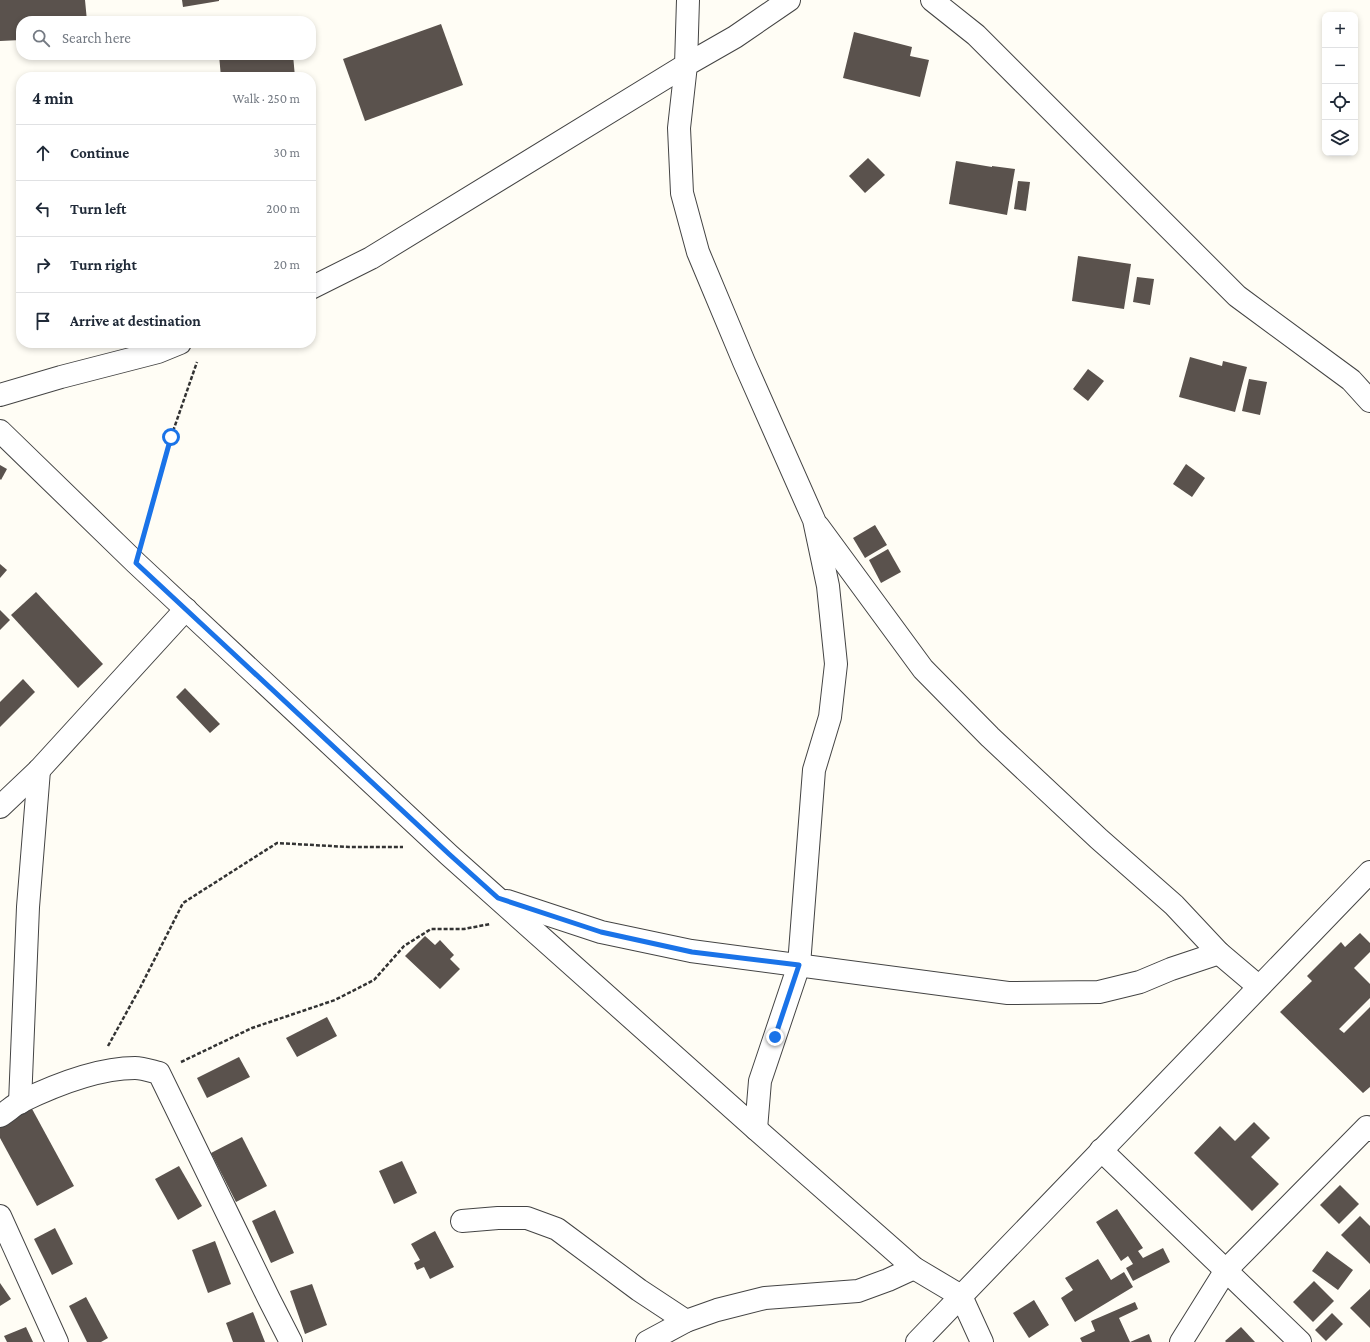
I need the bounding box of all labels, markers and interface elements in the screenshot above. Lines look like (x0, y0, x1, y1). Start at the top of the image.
map controls (1322, 12, 1358, 156)
button: + (1322, 12, 1358, 48)
search box (16, 16, 316, 60)
icon: search (30, 27, 52, 49)
text: Search here (62, 30, 131, 46)
button: − (1322, 48, 1358, 84)
button: locate (1322, 84, 1358, 120)
text: 4 min (32, 89, 74, 108)
text: Walk · 250 m (232, 91, 300, 106)
button: layers (1322, 120, 1358, 156)
icon: ahead (32, 142, 54, 164)
text: Continue (70, 145, 129, 161)
text: 30 m (274, 145, 300, 160)
icon: left (32, 198, 54, 220)
text: Turn left (70, 201, 126, 217)
text: 200 m (266, 201, 300, 216)
icon: right (32, 254, 54, 276)
text: Turn right (70, 257, 137, 273)
text: 20 m (274, 257, 300, 272)
icon: arrive (32, 310, 54, 332)
text: Arrive at destination (70, 313, 201, 329)
route start (162, 428, 180, 446)
route end (766, 1028, 784, 1046)

